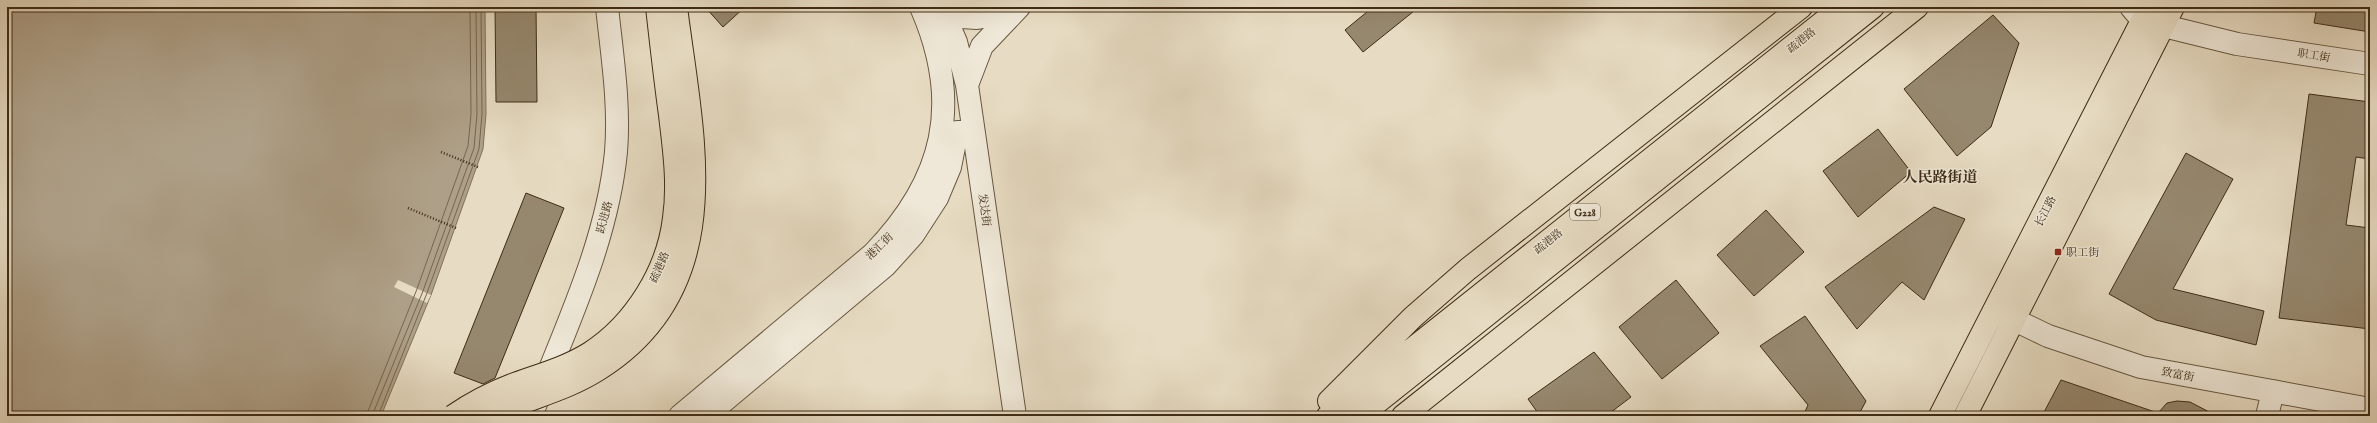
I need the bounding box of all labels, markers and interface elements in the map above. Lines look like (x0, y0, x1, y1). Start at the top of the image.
street label: 疏港路 (1784, 25, 1819, 57)
street label: 职工街 (2296, 46, 2331, 65)
district label: 人民路街道 (1902, 168, 1978, 187)
street label: 发达街 (975, 193, 993, 227)
street label: 长江路 (2032, 194, 2060, 229)
street label: 跃进路 (594, 200, 616, 235)
road number: G228 (1570, 204, 1600, 220)
street label: 疏港路 (1531, 226, 1566, 258)
street label: 港汇街 (863, 230, 896, 263)
place label: 职工街 (2066, 246, 2099, 260)
marker: 职工街 (2053, 247, 2063, 257)
street label: 疏港路 (647, 249, 673, 285)
street label: 致富街 (2160, 365, 2195, 385)

